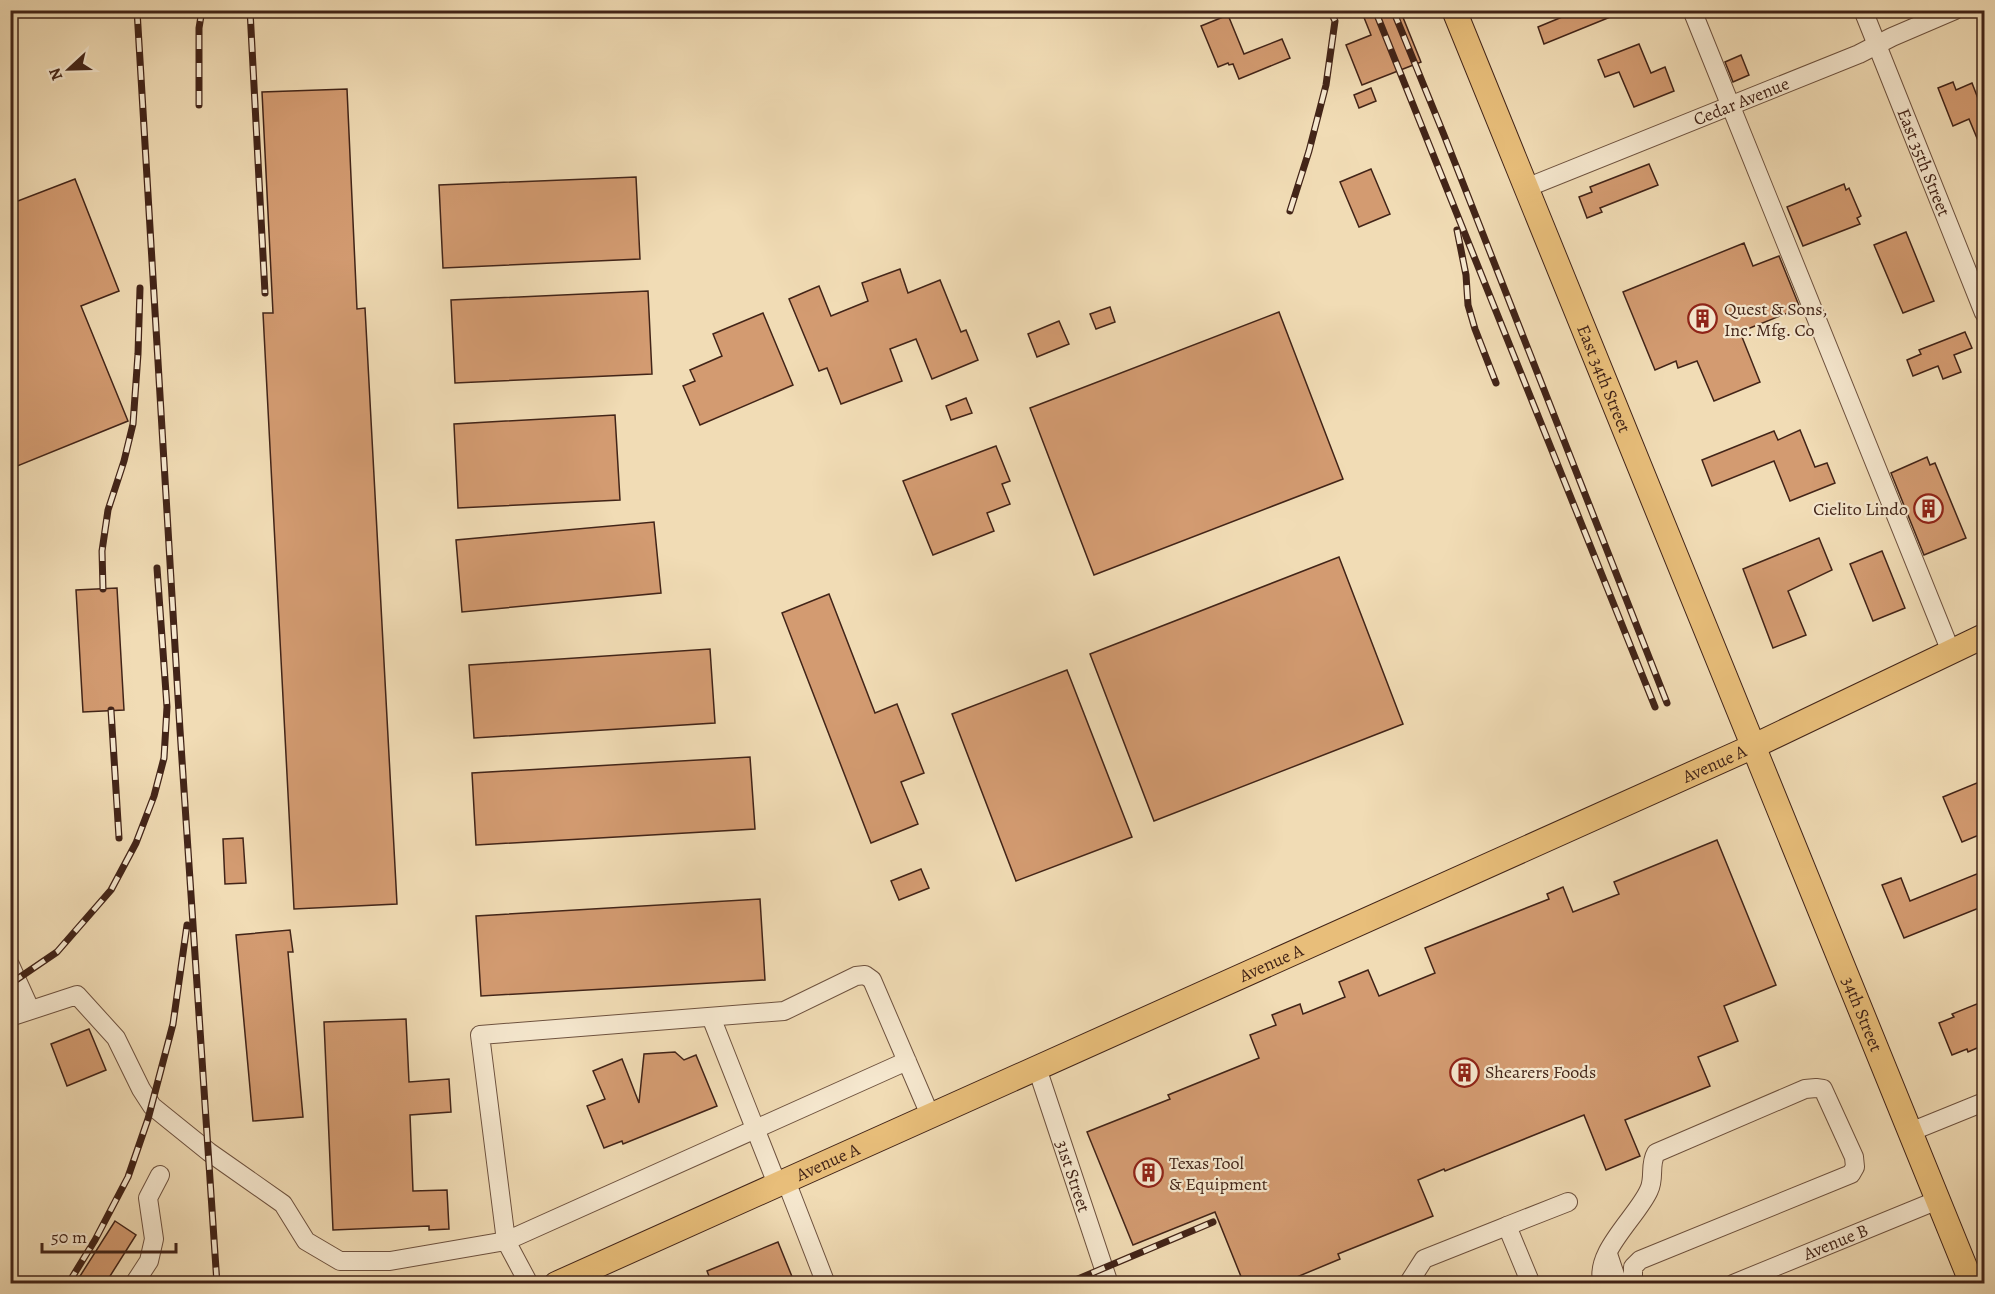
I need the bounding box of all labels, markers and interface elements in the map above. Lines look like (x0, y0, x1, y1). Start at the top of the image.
north arrow (39, 39, 99, 99)
text: N (44, 64, 68, 84)
street label: Cedar Avenue (1690, 71, 1793, 131)
street label: East 35th Street (1892, 105, 1956, 220)
place label: Quest & Sons, Inc. Mfg. Co (1724, 297, 1827, 342)
building icon: Quest & Sons, Inc. Mfg. Co (1687, 303, 1719, 335)
street label: East 34th Street (1571, 321, 1637, 436)
building icon: Cielito Lindo (1913, 493, 1945, 525)
place label: Cielito Lindo (1813, 497, 1908, 521)
street label: Avenue A (1678, 739, 1751, 789)
street label: Avenue A (1234, 938, 1307, 988)
street label: 34th Street (1836, 973, 1888, 1055)
building icon: Shearers Foods (1448, 1056, 1480, 1088)
place label: Shearers Foods (1485, 1060, 1596, 1084)
street label: Avenue A (791, 1137, 864, 1187)
street label: 31st Street (1050, 1137, 1096, 1215)
place label: Texas Tool & Equipment (1169, 1151, 1268, 1196)
building icon: Texas Tool & Equipment (1132, 1157, 1164, 1189)
scale bar (42, 1216, 176, 1254)
street label: Avenue B (1799, 1218, 1872, 1266)
text: 50 m (51, 1225, 87, 1249)

